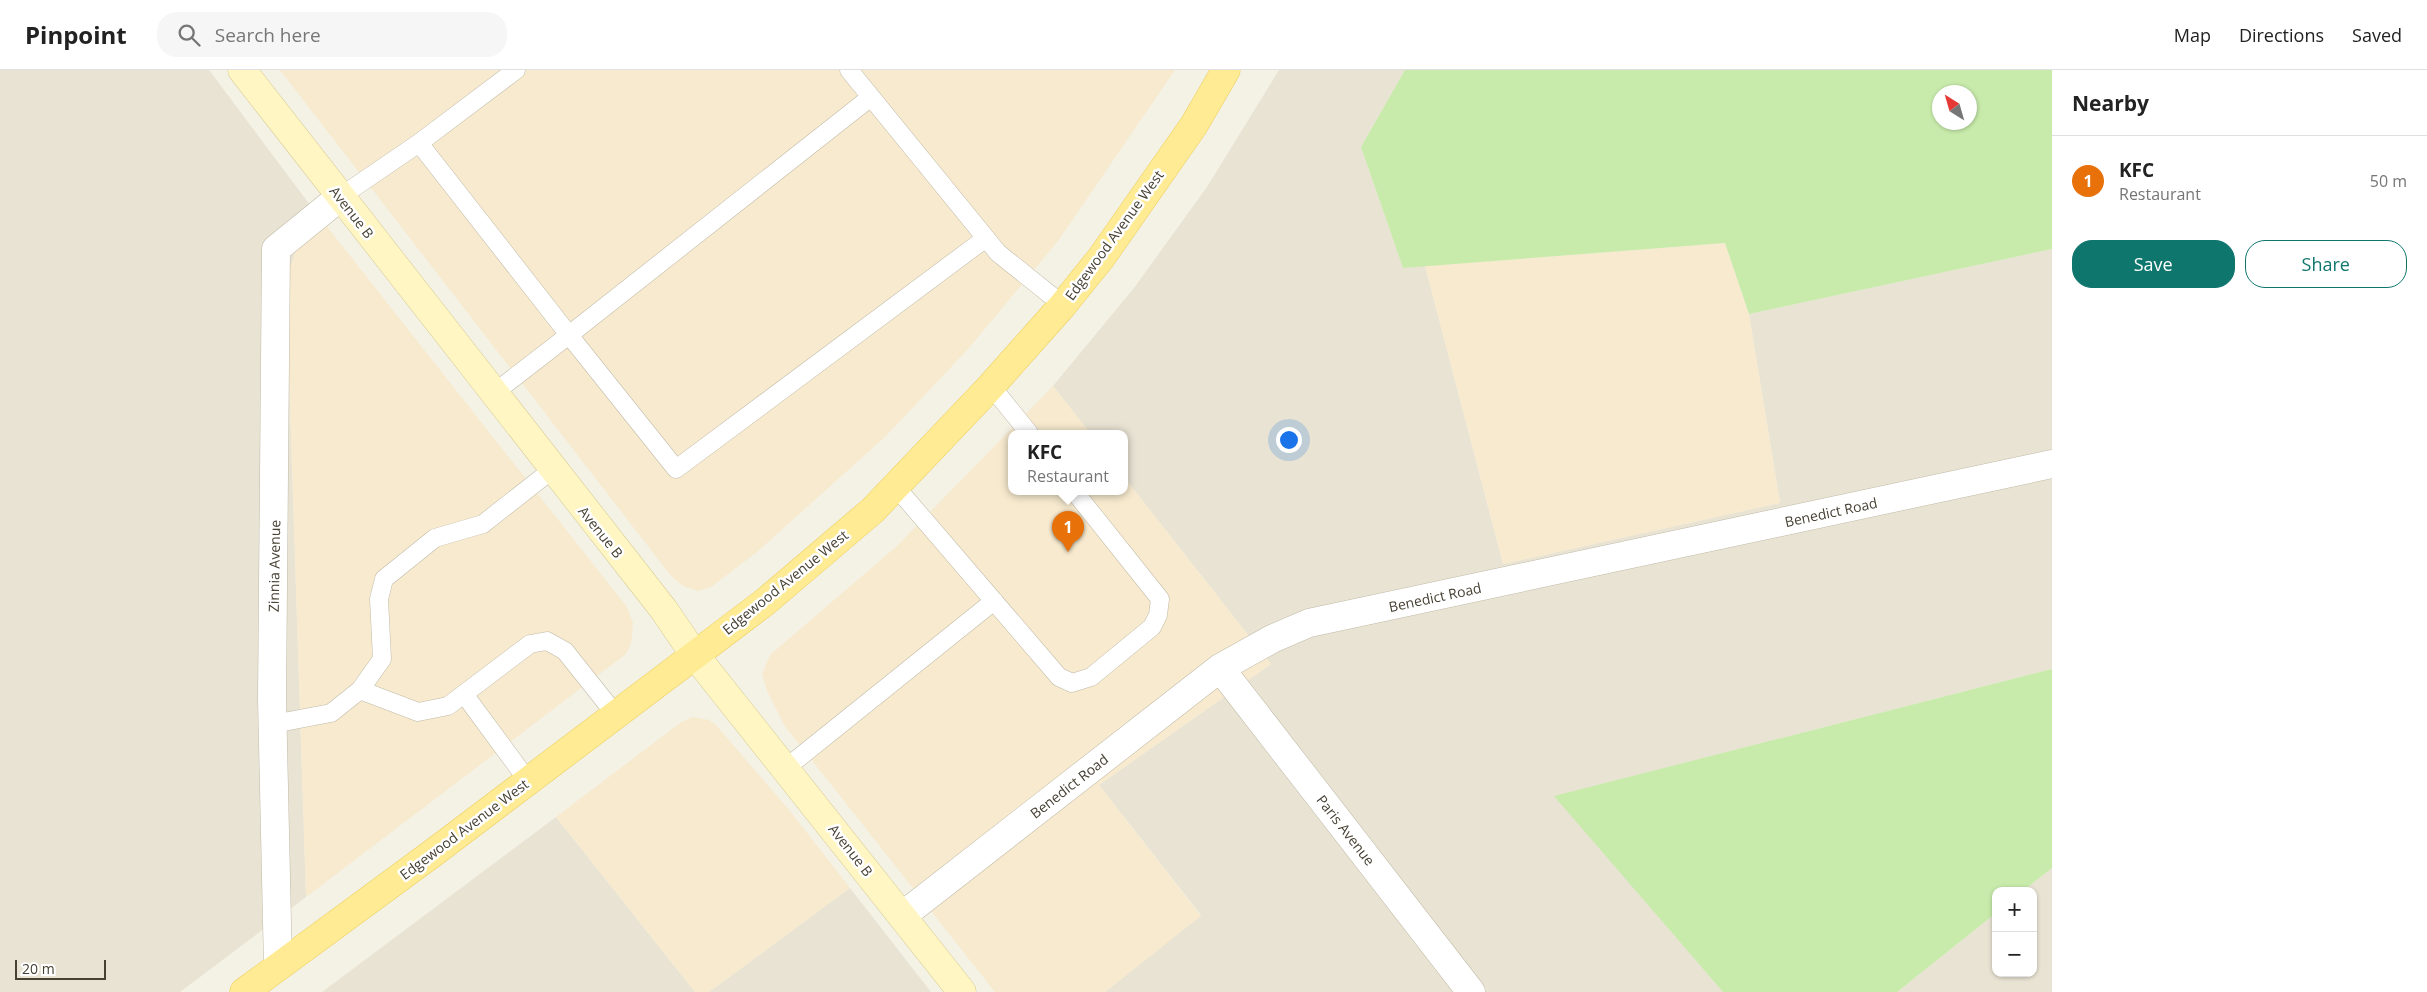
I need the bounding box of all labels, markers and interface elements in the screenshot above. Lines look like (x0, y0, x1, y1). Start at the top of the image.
search box (157, 12, 507, 57)
text: Pinpoint (25, 18, 127, 51)
icon: search (175, 21, 203, 49)
text: Search here (215, 22, 321, 48)
text: Map (2174, 23, 2211, 47)
text: Directions (2239, 23, 2324, 47)
text: Saved (2352, 23, 2402, 47)
north arrow (1932, 85, 1977, 130)
text: Nearby (2072, 89, 2149, 117)
text: KFC (2119, 157, 2154, 183)
street label: Edgewood Avenue West (1060, 166, 1168, 304)
text: 1 (2083, 170, 2093, 192)
text: 50 m (2370, 170, 2407, 192)
street label: Avenue B (326, 182, 378, 242)
text: Restaurant (2119, 183, 2201, 205)
button: Save (2072, 240, 2235, 288)
button: Share (2245, 240, 2407, 288)
your location (1276, 427, 1302, 453)
popup (1008, 430, 1128, 495)
text: KFC (1027, 439, 1062, 465)
text: Restaurant (1027, 465, 1109, 487)
street label: Benedict Road (1783, 493, 1879, 531)
street label: Avenue B (574, 502, 628, 562)
pin: 1 (1052, 511, 1084, 552)
street label: Zinnia Avenue (264, 520, 284, 612)
street label: Edgewood Avenue West (718, 525, 852, 639)
street label: Benedict Road (1387, 578, 1483, 616)
street label: Benedict Road (1026, 750, 1112, 822)
street label: Edgewood Avenue West (396, 774, 532, 884)
street label: Paris Avenue (1312, 791, 1380, 869)
street label: Avenue B (825, 820, 877, 880)
map controls (1992, 887, 2037, 977)
button: + (1992, 887, 2037, 932)
button: − (1992, 932, 2037, 977)
scale bar (15, 957, 106, 980)
text: 20 m (22, 959, 55, 978)

